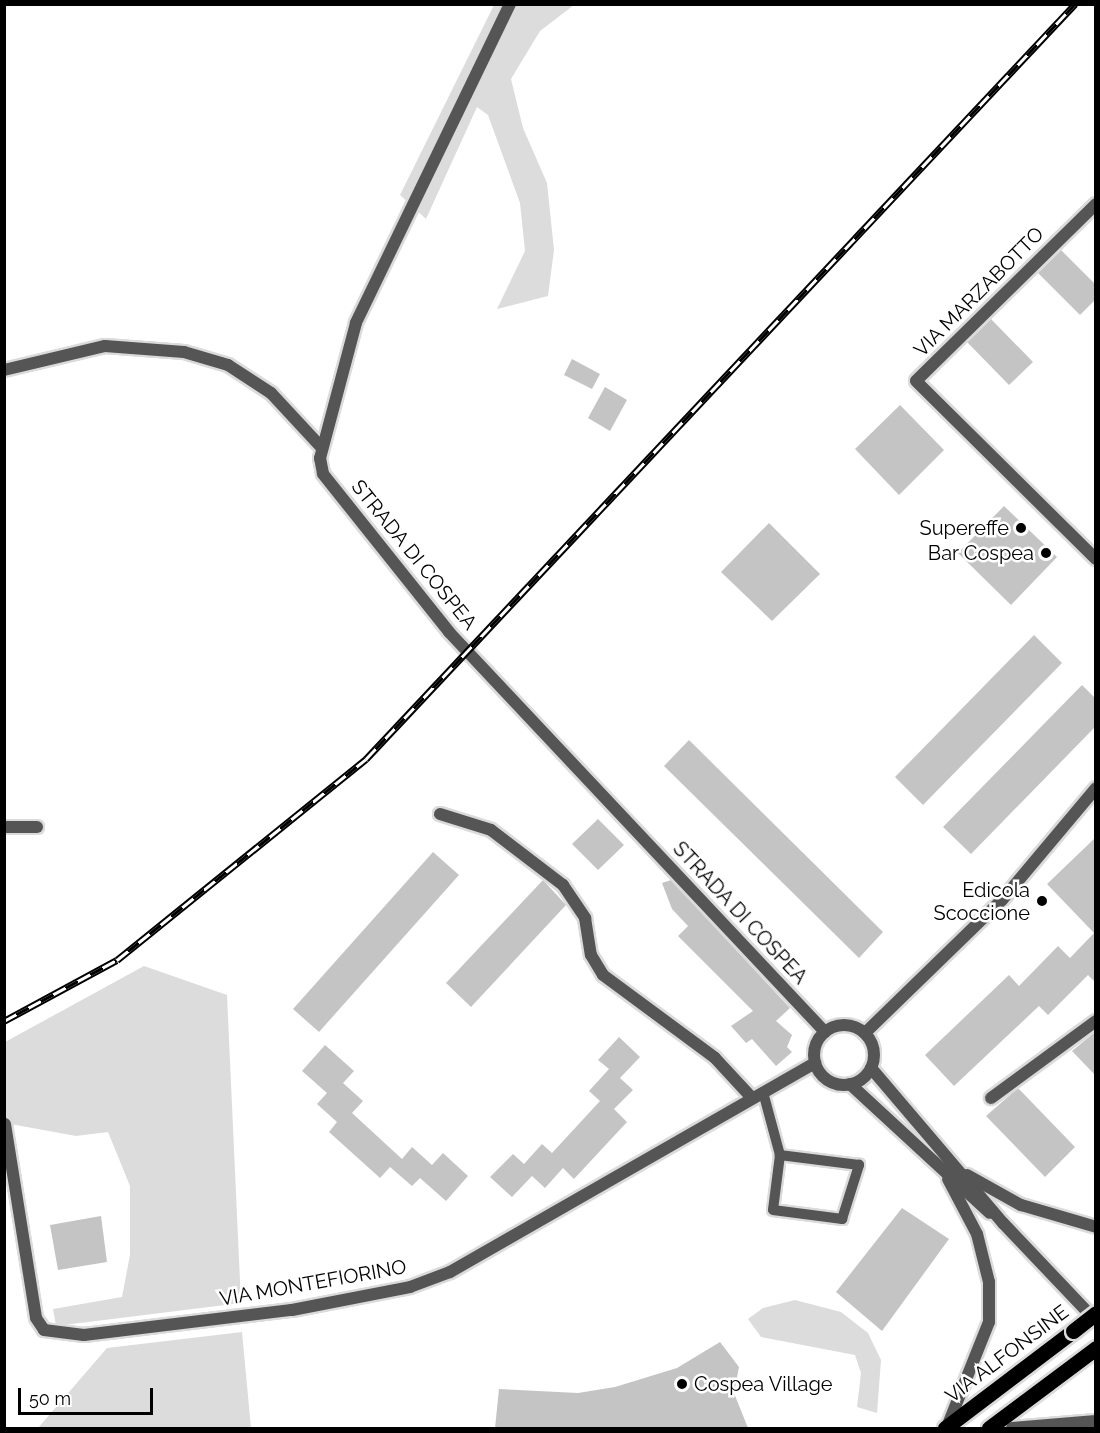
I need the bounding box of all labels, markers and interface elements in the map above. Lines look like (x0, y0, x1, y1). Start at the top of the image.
street label: VIA MARZABOTTO (909, 222, 1049, 362)
street label: STRADA DI COSPEA (346, 475, 482, 635)
place label: Supereffe (920, 516, 1009, 540)
marker: Supereffe (1014, 521, 1028, 535)
place label: Bar Cospea (927, 541, 1034, 565)
marker: Bar Cospea (1039, 546, 1053, 560)
street label: STRADA DI COSPEA (668, 837, 812, 989)
place label: Edicola Scoccione (934, 878, 1030, 925)
marker: Edicola Scoccione (1035, 894, 1049, 908)
street label: VIA MONTEFIORINO (217, 1255, 409, 1311)
street label: VIA ALFONSINE (940, 1300, 1074, 1408)
place label: Cospea Village (694, 1372, 833, 1396)
scale bar (21, 1376, 156, 1414)
marker: Cospea Village (675, 1377, 689, 1391)
text: 50 m (29, 1388, 71, 1409)

